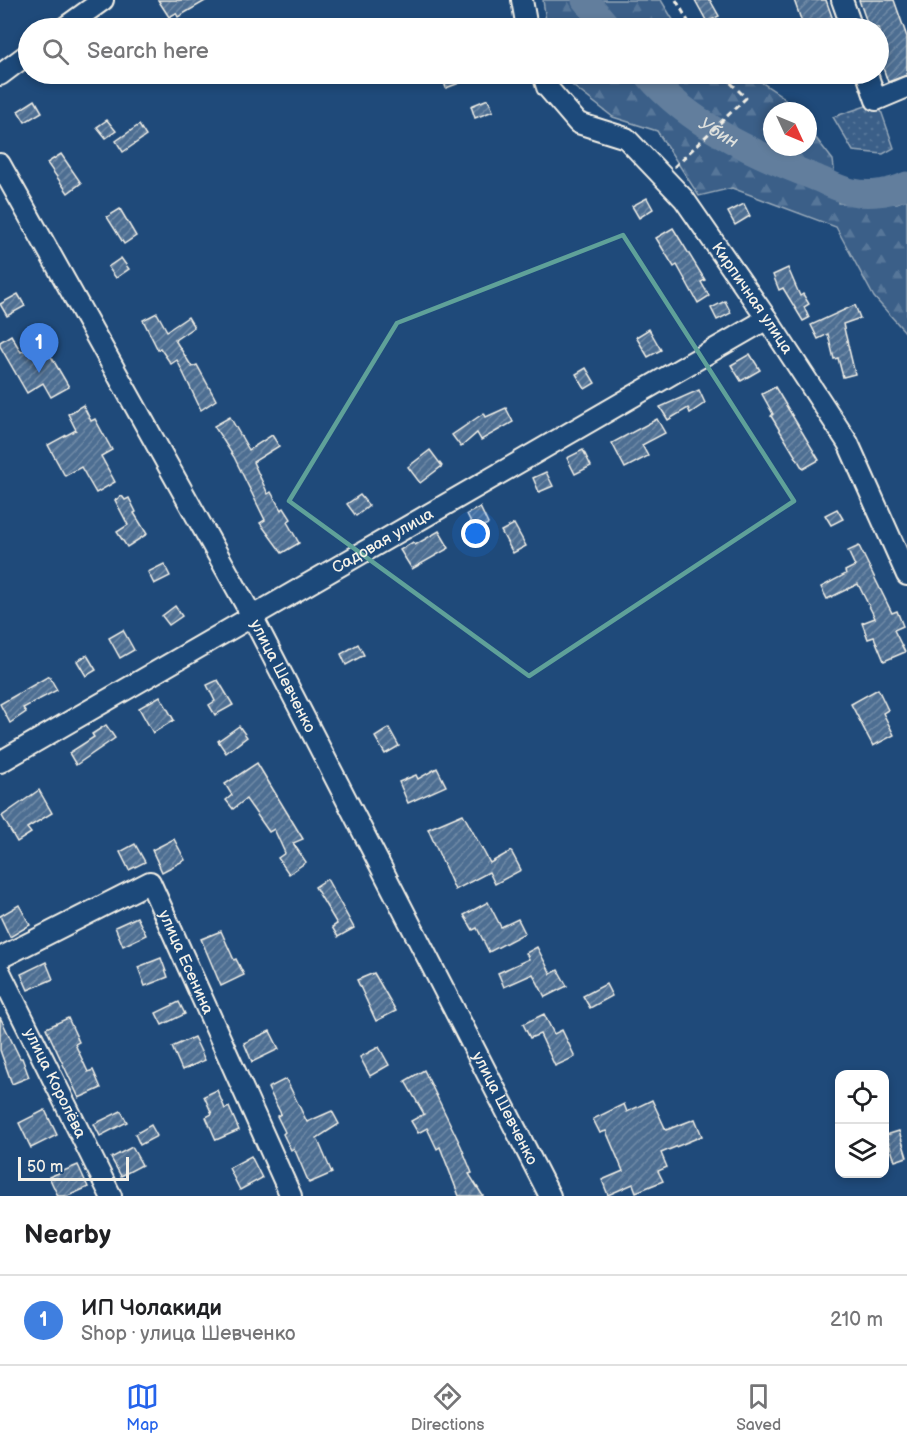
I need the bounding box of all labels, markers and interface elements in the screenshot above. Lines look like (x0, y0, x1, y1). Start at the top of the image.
search box (18, 18, 889, 84)
icon: search (39, 35, 72, 68)
text: Search here (87, 38, 209, 65)
north arrow (763, 102, 817, 156)
water label: Убин (695, 113, 742, 152)
street label: Кирпичная улица (707, 239, 797, 358)
pin: 1 (20, 324, 58, 373)
street label: Садовая улица (329, 504, 437, 578)
your location (461, 519, 490, 548)
street label: улица Шевченко (246, 616, 320, 736)
street label: улица Есенина (154, 907, 218, 1018)
street label: улица Королёва (20, 1025, 91, 1142)
street label: улица Шевченко (468, 1049, 542, 1168)
map controls (835, 1070, 889, 1178)
button: locate (835, 1070, 889, 1124)
button: layers (835, 1124, 889, 1178)
scale bar (18, 1154, 129, 1182)
text: 50 m (27, 1158, 63, 1177)
text: Nearby (24, 1220, 111, 1251)
text: ИП Чолакиди (81, 1295, 222, 1322)
text: 1 (39, 1308, 48, 1332)
text: 210 m (830, 1308, 883, 1332)
text: Shop · улица Шевченко (81, 1322, 295, 1346)
tab: Map (126, 1380, 159, 1435)
tab: Directions (411, 1380, 484, 1435)
tab: Saved (736, 1380, 781, 1435)

